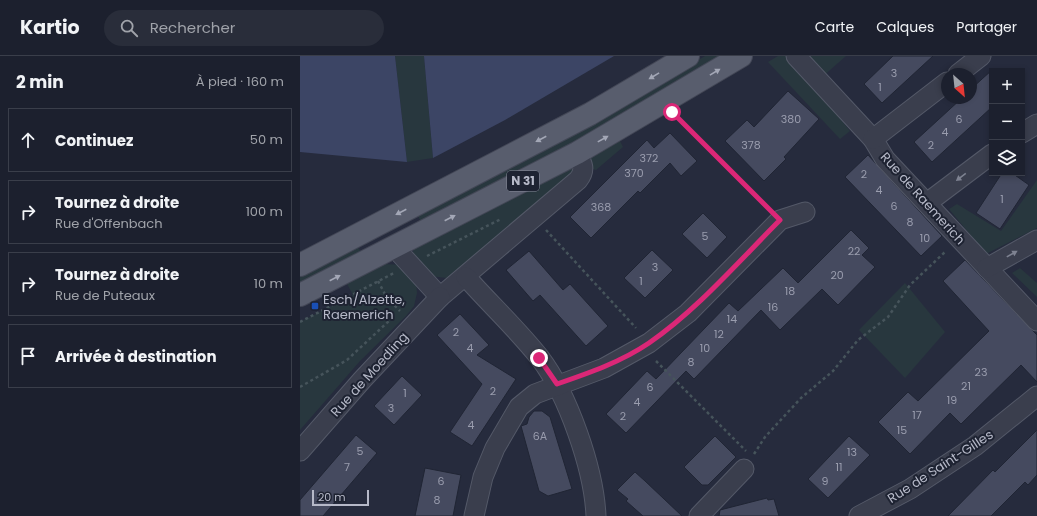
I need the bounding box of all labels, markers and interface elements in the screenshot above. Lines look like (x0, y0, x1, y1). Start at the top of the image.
search box (104, 10, 384, 46)
text: Kartio (20, 14, 80, 41)
icon: search (118, 17, 140, 39)
text: Rechercher (150, 17, 235, 38)
text: Carte (815, 17, 854, 37)
text: Calques (876, 17, 934, 37)
text: Partager (956, 17, 1017, 37)
house number: 3 (891, 65, 897, 81)
north arrow (941, 68, 977, 104)
map controls (989, 68, 1025, 176)
button: + (989, 68, 1025, 104)
one-way arrow (709, 69, 721, 76)
text: 2 min (16, 70, 64, 94)
text: À pied · 160 m (196, 72, 284, 91)
one-way arrow (648, 72, 660, 79)
house number: 1 (878, 79, 882, 95)
route start (663, 103, 681, 121)
button: − (989, 104, 1025, 140)
house number: 380 (781, 111, 801, 127)
house number: 6 (956, 111, 963, 127)
house number: 4 (942, 124, 949, 140)
icon: ahead (17, 129, 39, 151)
text: Continuez (55, 130, 134, 151)
text: 50 m (250, 130, 283, 149)
one-way arrow (535, 136, 547, 143)
one-way arrow (597, 136, 609, 142)
house number: 378 (741, 137, 761, 153)
house number: 2 (928, 137, 934, 153)
button: layers (989, 140, 1025, 176)
street label: Rue de Raemerich (876, 148, 969, 249)
house number: 372 (640, 150, 658, 166)
house number: 370 (624, 165, 644, 181)
house number: 2 (861, 166, 867, 182)
road number: N 31 (507, 171, 539, 191)
one-way arrow (955, 173, 966, 182)
house number: 4 (876, 182, 883, 198)
house number: 1 (1000, 191, 1004, 207)
text: Tournez à droite (55, 192, 179, 213)
house number: 6 (891, 198, 898, 214)
house number: 368 (591, 199, 611, 215)
icon: right (17, 201, 39, 223)
text: 100 m (246, 202, 283, 221)
one-way arrow (395, 209, 406, 216)
text: Rue d'Offenbach (55, 214, 163, 233)
house number: 8 (907, 214, 914, 230)
one-way arrow (445, 215, 456, 221)
house number: 5 (702, 228, 709, 244)
house number: 10 (920, 230, 930, 246)
house number: 22 (848, 243, 860, 259)
one-way arrow (1006, 251, 1018, 257)
house number: 3 (652, 259, 658, 275)
text: Tournez à droite (55, 264, 179, 285)
house number: 20 (830, 267, 844, 283)
icon: right (17, 273, 39, 295)
house number: 1 (639, 273, 643, 289)
text: 10 m (254, 274, 283, 293)
one-way arrow (329, 274, 340, 281)
house number: 18 (785, 283, 795, 299)
text: Rue de Puteaux (55, 286, 155, 305)
place label: Esch/Alzette, Raemerich (323, 290, 405, 324)
house number: 16 (768, 299, 778, 315)
marker: Esch/Alzette, Raemerich (310, 301, 320, 311)
house number: 14 (727, 311, 737, 327)
house number: 2 (453, 324, 459, 340)
house number: 12 (714, 326, 724, 342)
street label: Rue de Moedling (326, 328, 413, 421)
house number: 4 (467, 340, 474, 356)
house number: 10 (700, 340, 710, 356)
icon: arrive (17, 345, 39, 367)
text: Arrivée à destination (55, 346, 217, 367)
route end (530, 349, 548, 367)
house number: 8 (688, 354, 695, 370)
house number: 23 (975, 364, 987, 380)
house number: 21 (961, 378, 971, 394)
house number: 6 (647, 379, 654, 395)
house number: 2 (490, 383, 496, 399)
house number: 1 (403, 385, 407, 401)
house number: 19 (947, 392, 957, 408)
house number: 4 (634, 394, 641, 410)
house number: 3 (388, 400, 394, 416)
house number: 17 (912, 407, 922, 423)
house number: 2 (620, 408, 626, 424)
house number: 4 (468, 417, 475, 433)
house number: 15 (897, 422, 907, 438)
street label: Rue de Saint-Gilles (884, 425, 997, 508)
house number: 6A (533, 428, 548, 444)
house number: 5 (357, 443, 364, 459)
house number: 13 (847, 444, 857, 460)
house number: 7 (344, 459, 350, 475)
house number: 11 (835, 459, 843, 475)
house number: 6 (438, 473, 445, 489)
house number: 9 (822, 473, 829, 489)
scale bar (312, 488, 369, 507)
text: 20 m (318, 489, 346, 505)
house number: 8 (434, 492, 441, 508)

